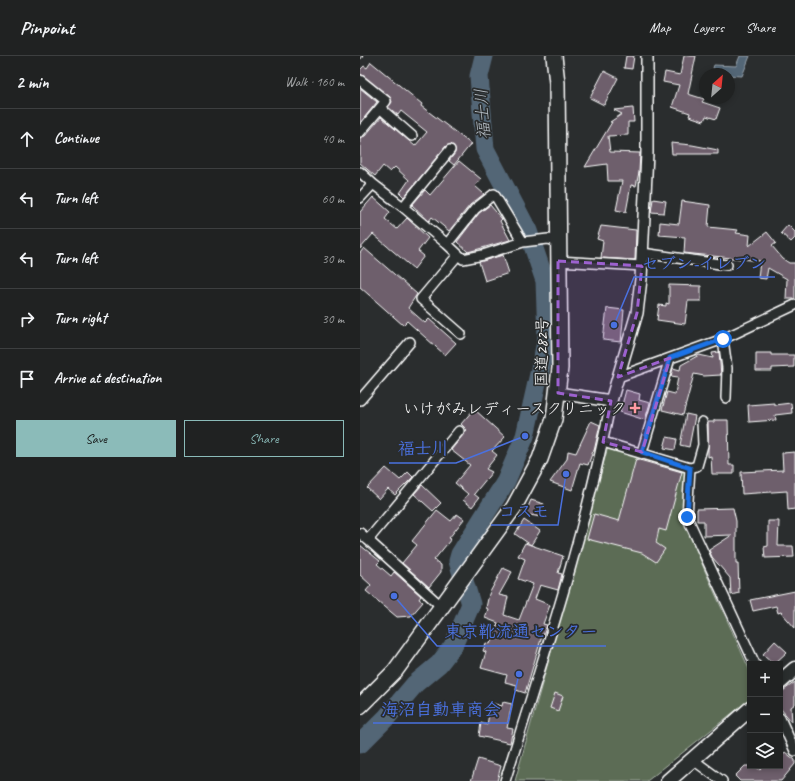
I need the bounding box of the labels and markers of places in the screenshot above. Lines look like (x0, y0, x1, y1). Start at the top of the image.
callout: セブン-イレブン (634, 248, 775, 277)
place label: いけがみレディースクリニック (403, 399, 626, 419)
marker: いけがみレディースクリニック (629, 402, 641, 414)
callout: 福士川 (389, 434, 456, 463)
callout: コスモ (491, 496, 558, 525)
callout: 東京靴流通センター (437, 617, 606, 646)
callout: 海沼自動車商会 (373, 694, 508, 723)

